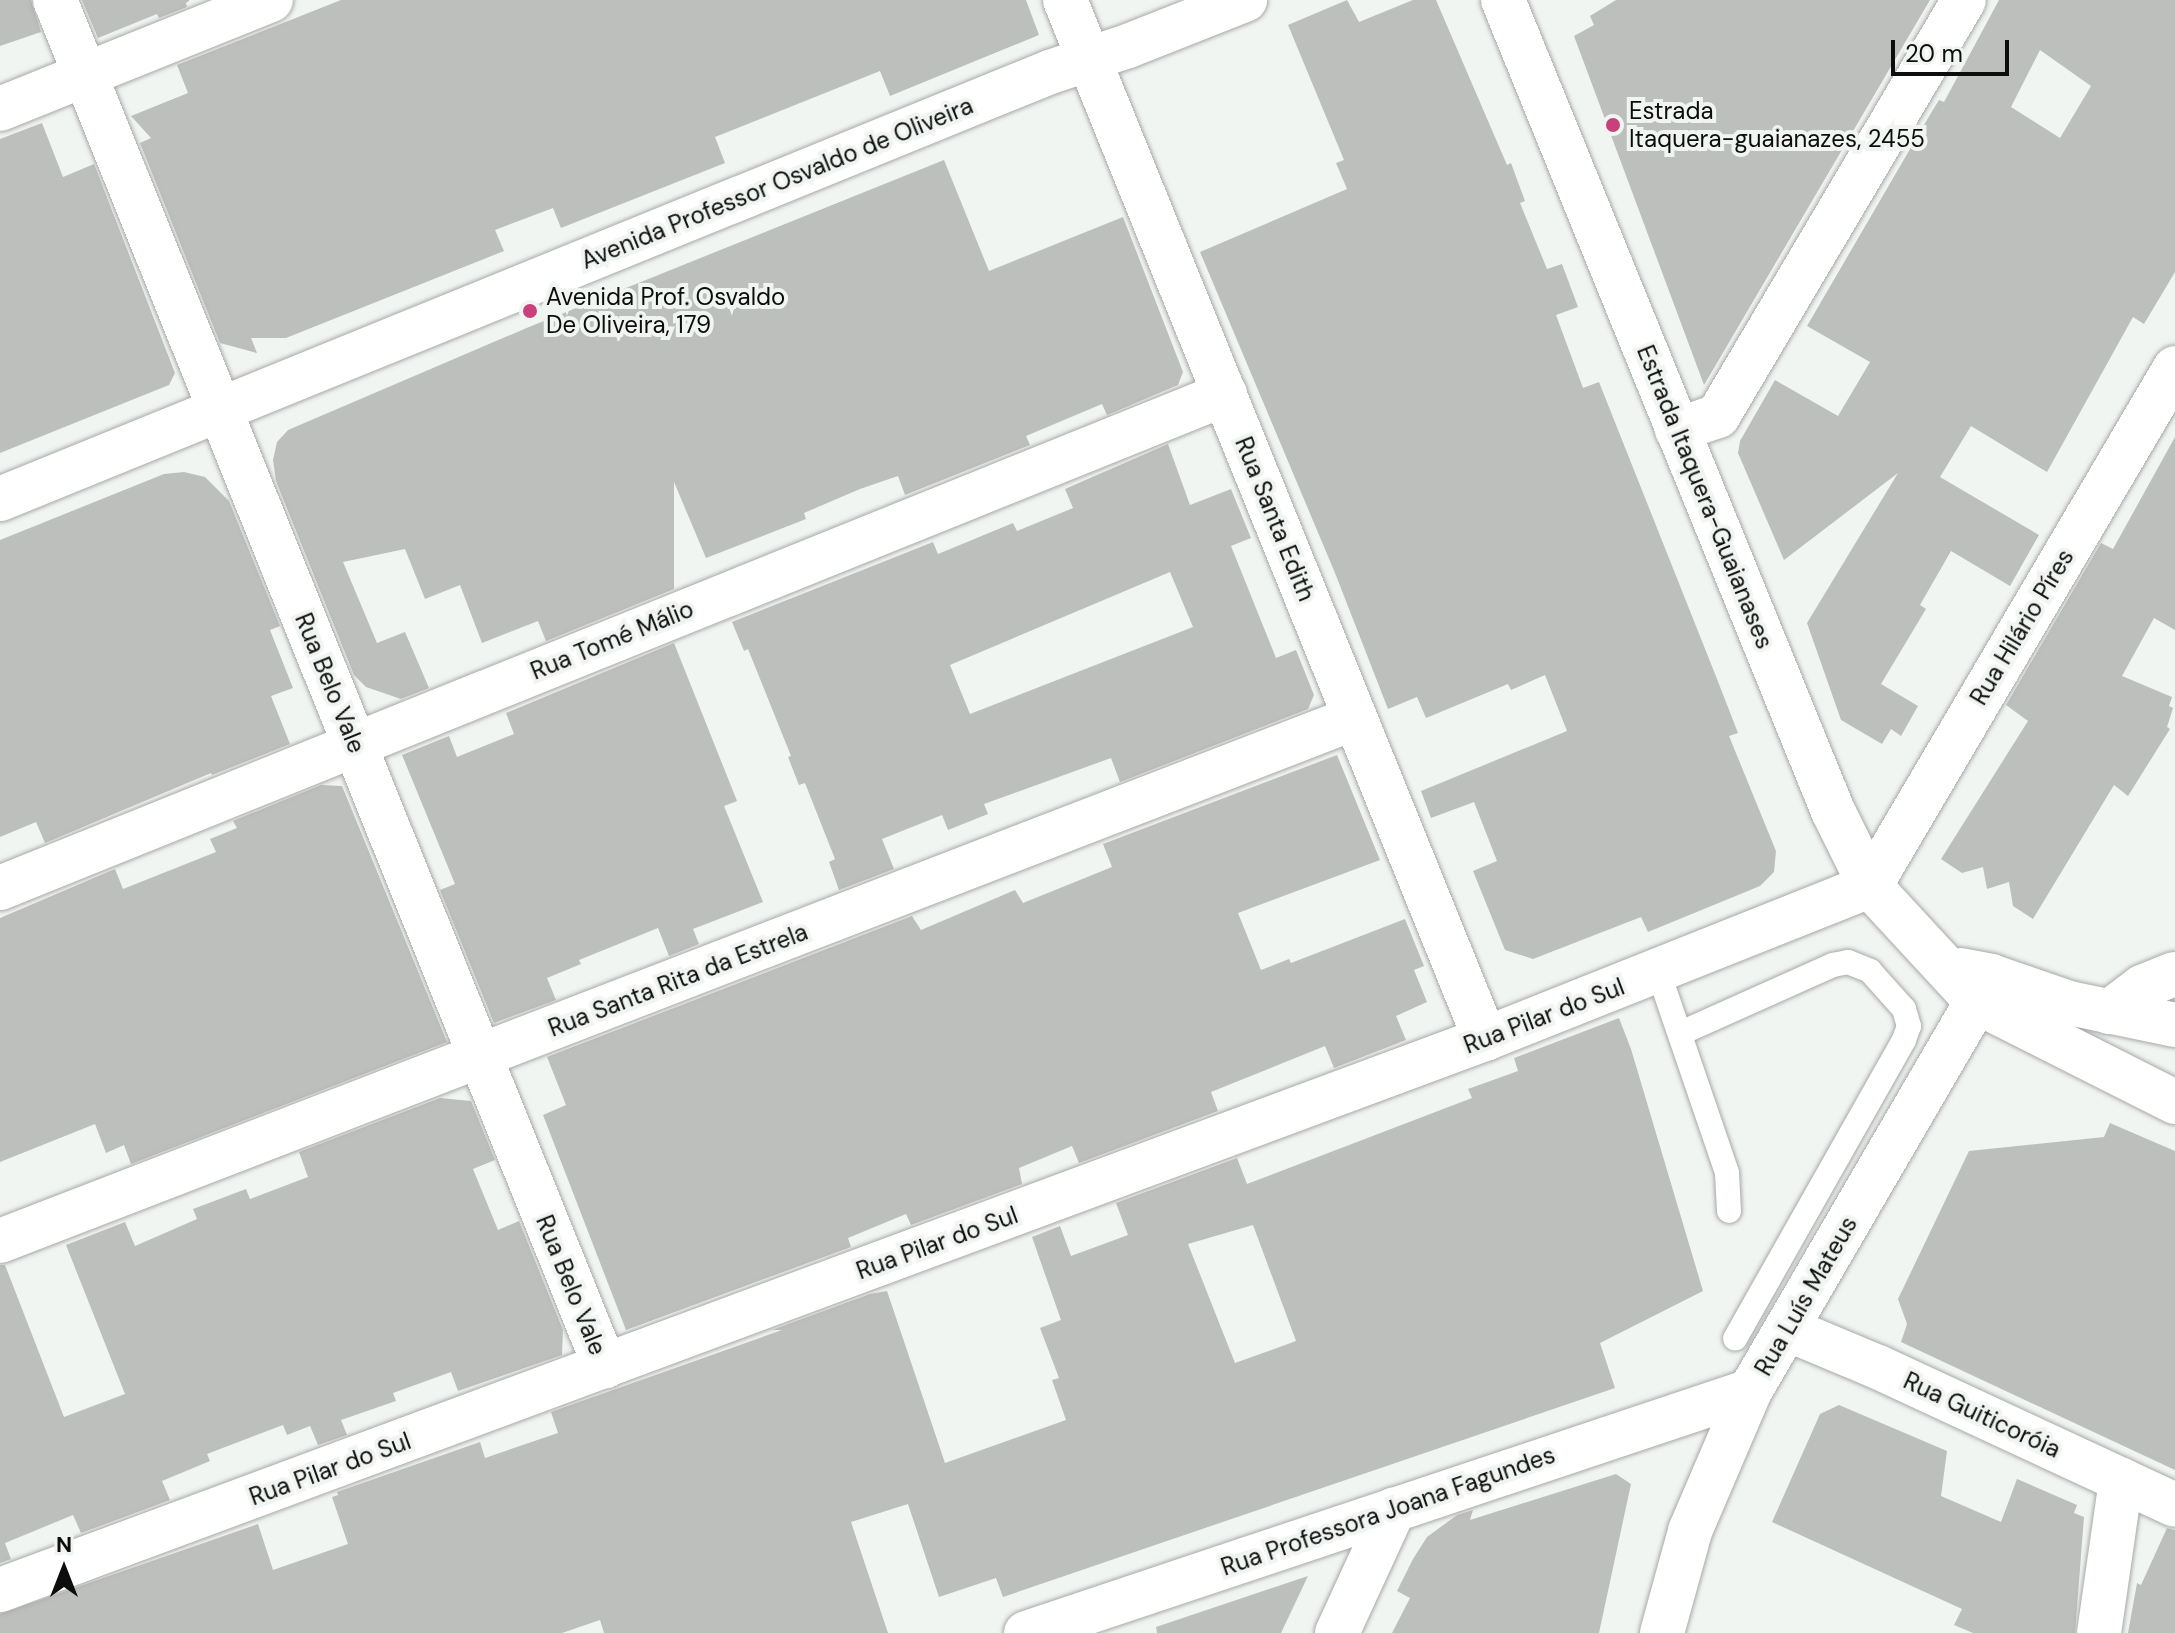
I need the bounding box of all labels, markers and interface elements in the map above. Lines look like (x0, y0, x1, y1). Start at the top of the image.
scale bar (1895, 24, 2013, 74)
text: 20 m (1905, 38, 1963, 69)
street label: Avenida Professor Osvaldo de Oliveira (577, 91, 977, 275)
place label: Estrada Itaquera-guaianazes, 2455 (1629, 97, 1925, 153)
marker: Estrada Itaquera-guaianazes, 2455 (1604, 116, 1622, 134)
place label: Avenida Prof. Osvaldo De Oliveira, 179 (546, 283, 785, 339)
marker: Avenida Prof. Osvaldo De Oliveira, 179 (521, 302, 539, 320)
street label: Estrada Itaquera-Guaianases (1631, 341, 1779, 653)
street label: Rua Santa Edith (1229, 433, 1321, 605)
street label: Rua Hilário Píres (1964, 544, 2080, 710)
street label: Rua Tomé Málio (526, 594, 698, 686)
street label: Rua Belo Vale (289, 609, 371, 757)
street label: Rua Santa Rita da Estrela (544, 917, 812, 1043)
street label: Rua Pilar do Sul (1460, 972, 1628, 1060)
street label: Rua Pilar do Sul (852, 1200, 1022, 1286)
street label: Rua Belo Vale (530, 1211, 612, 1359)
street label: Rua Luís Mateus (1749, 1211, 1863, 1381)
street label: Rua Guiticoróia (1899, 1366, 2065, 1464)
street label: Rua Pilar do Sul (245, 1426, 415, 1512)
street label: Rua Professora Joana Fagundes (1217, 1440, 1559, 1582)
north arrow (24, 1529, 104, 1609)
text: N (56, 1530, 72, 1559)

